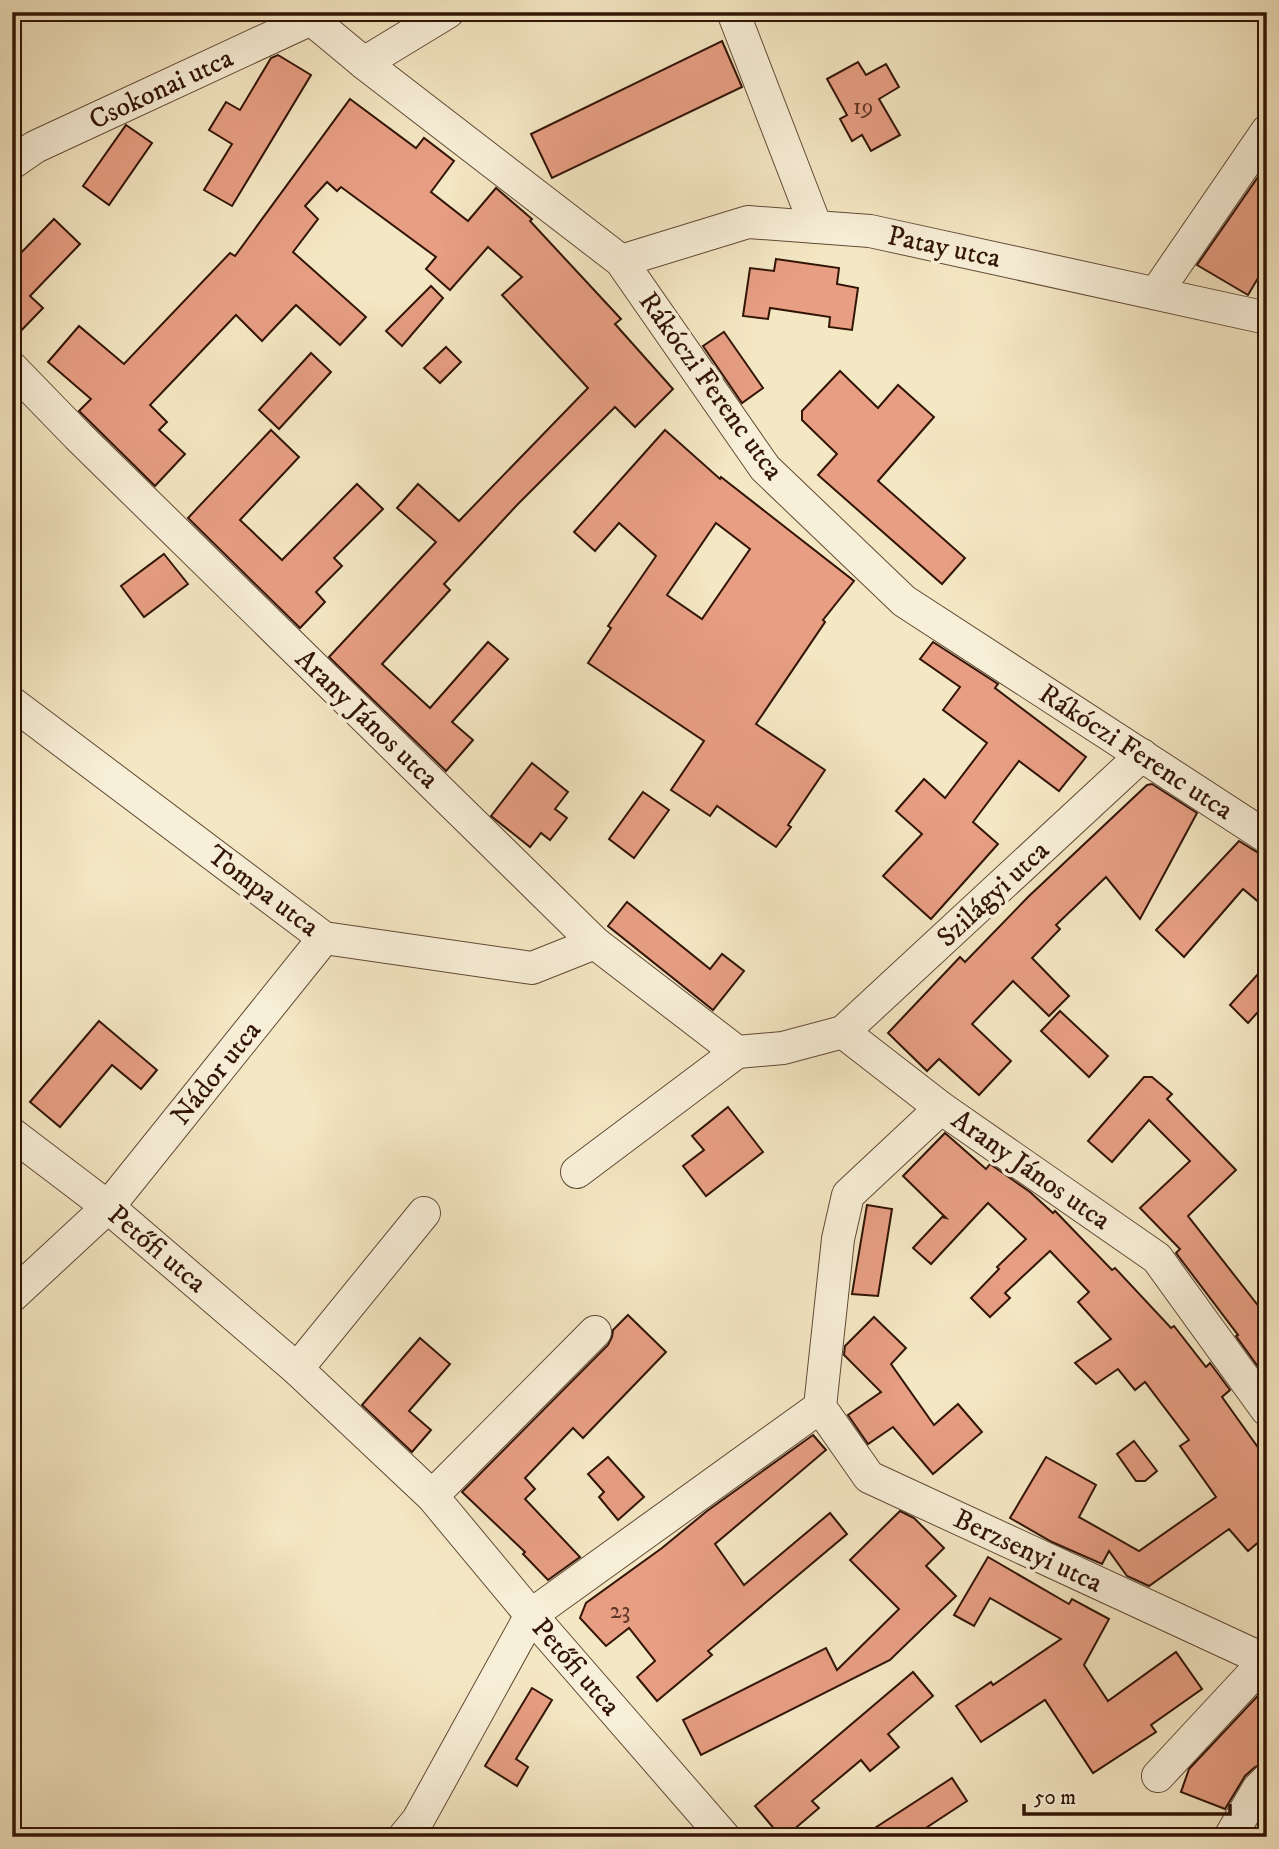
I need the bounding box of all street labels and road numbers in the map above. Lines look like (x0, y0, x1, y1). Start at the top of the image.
street label: Csokonai utca (83, 40, 239, 138)
street label: Patay utca (884, 218, 1004, 276)
street label: Rákóczi Ferenc utca (631, 285, 791, 487)
street label: Arany János utca (288, 642, 446, 796)
street label: Rákóczi Ferenc utca (1032, 676, 1240, 828)
street label: Szilágyi utca (929, 833, 1057, 955)
street label: Tompa utca (200, 838, 326, 945)
street label: Nádor utca (163, 1014, 269, 1132)
street label: Arany János utca (945, 1102, 1117, 1238)
street label: Petőfi utca (100, 1198, 214, 1300)
street label: Berzsenyi utca (948, 1501, 1108, 1601)
street label: Petőfi utca (524, 1611, 628, 1723)

